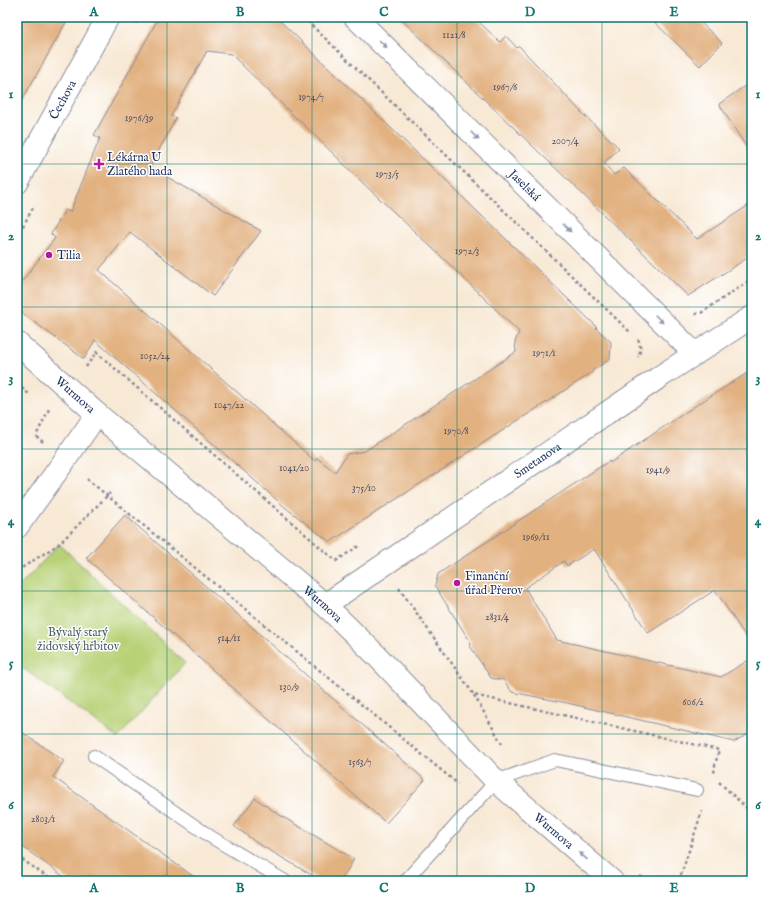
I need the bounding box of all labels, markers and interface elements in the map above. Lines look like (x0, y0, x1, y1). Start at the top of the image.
text: A (89, 4, 100, 21)
text: B (236, 4, 245, 21)
text: C (379, 4, 389, 21)
text: D (525, 4, 536, 21)
text: E (669, 4, 679, 21)
house number: 1121/8 (442, 29, 466, 42)
one-way arrow (378, 40, 388, 49)
street label: Čechova (45, 77, 80, 122)
house number: 1967/6 (493, 81, 518, 94)
text: 1 (9, 86, 14, 103)
text: 1 (756, 86, 761, 103)
house number: 1974/7 (298, 91, 324, 104)
house number: 1976/39 (125, 112, 153, 125)
one-way arrow (470, 131, 480, 141)
house number: 2007/4 (551, 135, 579, 148)
place label: Lékárna U Zlatého hada (107, 150, 173, 179)
marker: Lékárna U Zlatého hada (94, 159, 104, 169)
street label: Jaselská (503, 165, 544, 205)
house number: 1973/5 (375, 168, 399, 181)
one-way arrow (562, 223, 572, 233)
text: 2 (8, 228, 14, 245)
text: 2 (755, 228, 761, 245)
house number: 1972/3 (455, 245, 480, 258)
place label: Tilia (57, 248, 81, 263)
marker: Tilia (44, 250, 54, 260)
one-way arrow (654, 314, 664, 324)
house number: 1971/1 (532, 347, 556, 360)
house number: 1052/24 (140, 350, 170, 363)
text: 3 (9, 370, 14, 387)
text: 3 (756, 370, 761, 387)
street label: Wurmova (52, 374, 98, 417)
house number: 1047/22 (214, 399, 245, 412)
house number: 1970/8 (443, 425, 469, 438)
street label: Smetanova (511, 439, 565, 482)
house number: 1041/20 (279, 462, 309, 475)
house number: 1941/9 (646, 464, 670, 477)
house number: 375/10 (352, 482, 376, 495)
text: 4 (8, 513, 15, 530)
text: 4 (755, 513, 762, 530)
house number: 1969/11 (522, 531, 550, 544)
place label: Finanční úřad Přerov (465, 569, 523, 598)
marker: Finanční úřad Přerov (452, 578, 462, 588)
street label: Wurmova (300, 583, 346, 626)
house number: 2831/4 (485, 611, 509, 624)
park label: Bývalý starý židovský hřbitov (37, 625, 120, 654)
house number: 514/11 (217, 632, 241, 645)
text: 5 (9, 655, 14, 672)
text: 5 (756, 655, 761, 672)
house number: 130/9 (279, 681, 299, 694)
house number: 606/2 (682, 696, 704, 709)
house number: 1563/7 (348, 756, 372, 769)
text: 6 (8, 797, 14, 814)
text: 6 (755, 797, 761, 814)
street label: Wurmova (530, 810, 577, 853)
house number: 2803/1 (31, 813, 55, 826)
one-way arrow (577, 851, 588, 860)
text: A (89, 880, 100, 897)
text: B (236, 880, 245, 897)
text: C (379, 880, 389, 897)
text: D (525, 880, 536, 897)
text: E (669, 880, 679, 897)

